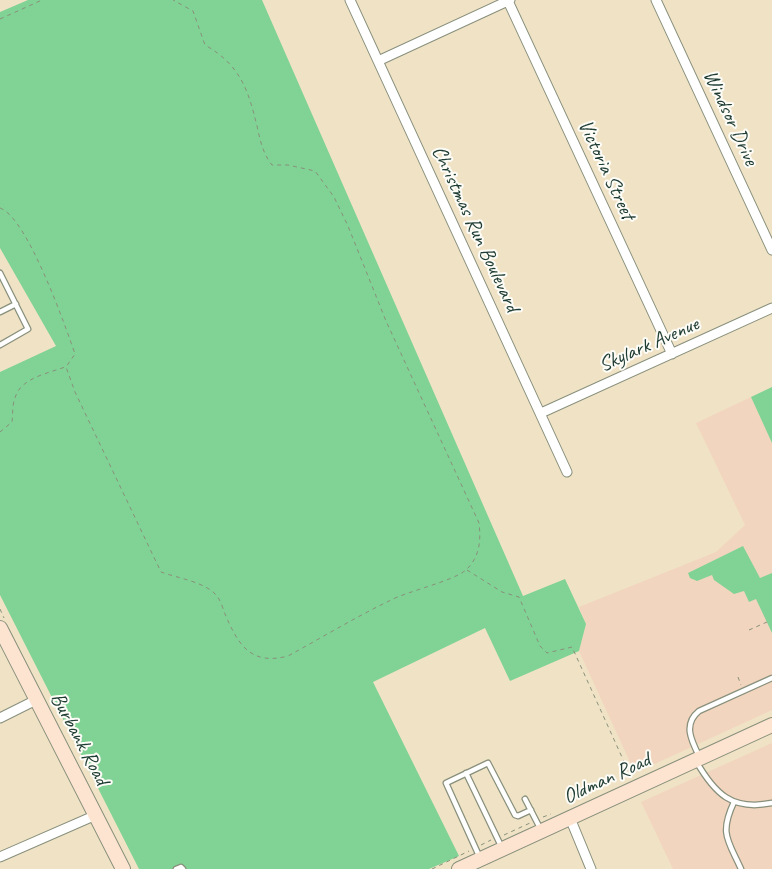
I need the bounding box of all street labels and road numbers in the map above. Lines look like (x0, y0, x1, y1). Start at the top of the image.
street label: Windsor Drive (697, 66, 763, 170)
street label: Victoria Street (572, 116, 640, 224)
street label: Christmas Run Boulevard (426, 142, 524, 316)
street label: Skylark Avenue (595, 312, 703, 378)
street label: Burbank Road (44, 688, 114, 790)
street label: Oldman Road (559, 748, 655, 810)

